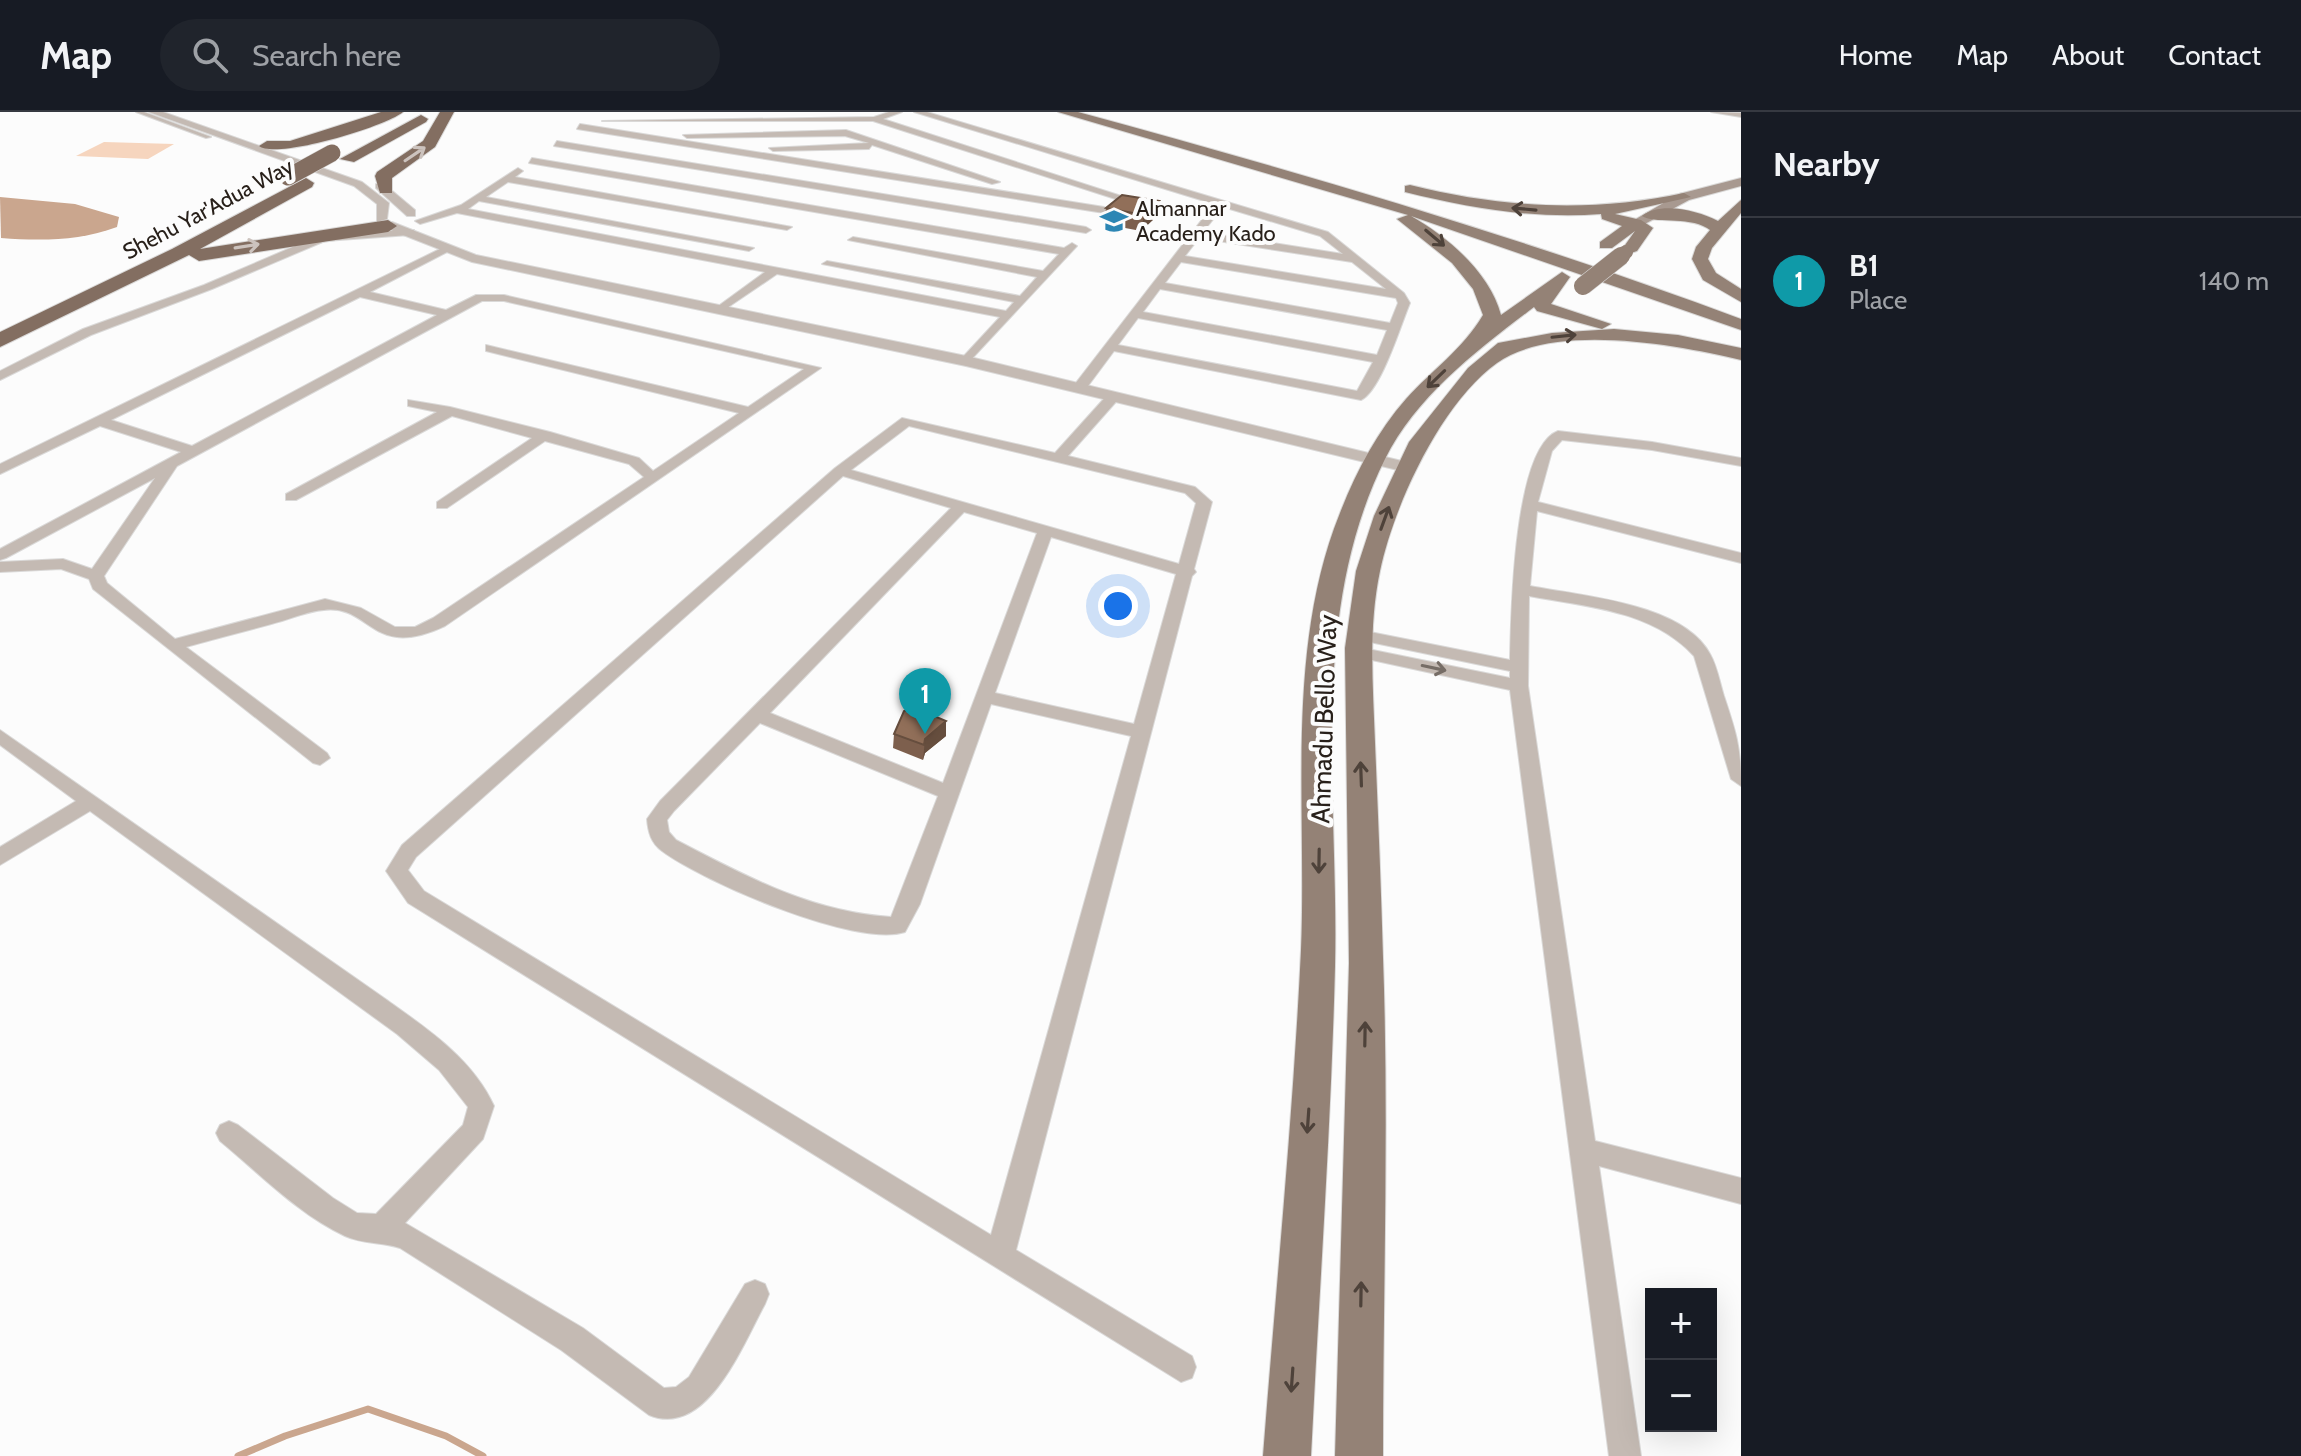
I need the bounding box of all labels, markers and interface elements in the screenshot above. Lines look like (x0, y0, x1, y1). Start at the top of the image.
search box (160, 19, 720, 91)
text: Map (40, 32, 112, 79)
icon: search (188, 33, 232, 77)
text: Search here (252, 37, 401, 74)
text: Home (1839, 38, 1912, 72)
text: Map (1956, 38, 2008, 72)
text: About (2052, 38, 2124, 72)
text: Contact (2168, 38, 2261, 72)
text: Nearby (1773, 143, 1880, 185)
one-way arrow (403, 145, 425, 162)
street label: Shehu Yar'Adua Way (118, 153, 298, 265)
place label: Almannar Academy Kado (1136, 195, 1276, 247)
one-way arrow (1511, 201, 1538, 216)
school or university icon: Almannar Academy Kado (1099, 206, 1129, 236)
one-way arrow (1424, 229, 1445, 247)
one-way arrow (234, 238, 259, 253)
text: B1 (1849, 247, 1879, 284)
text: 1 (1794, 265, 1804, 297)
text: 140 m (2199, 265, 2269, 297)
text: Place (1849, 284, 1907, 316)
one-way arrow (1551, 328, 1577, 343)
one-way arrow (1427, 369, 1446, 388)
one-way arrow (1379, 506, 1393, 530)
your location (1098, 586, 1138, 626)
street label: Ahmadu Bello Way (1304, 614, 1344, 824)
one-way arrow (1421, 661, 1447, 676)
pin: 1 (899, 668, 951, 734)
one-way arrow (1354, 761, 1369, 788)
one-way arrow (1311, 847, 1327, 874)
one-way arrow (1357, 1021, 1373, 1048)
one-way arrow (1300, 1107, 1315, 1134)
one-way arrow (1353, 1281, 1369, 1308)
map controls (1645, 1288, 1717, 1432)
button: + (1645, 1288, 1717, 1360)
button: − (1645, 1360, 1717, 1432)
one-way arrow (1284, 1366, 1299, 1393)

